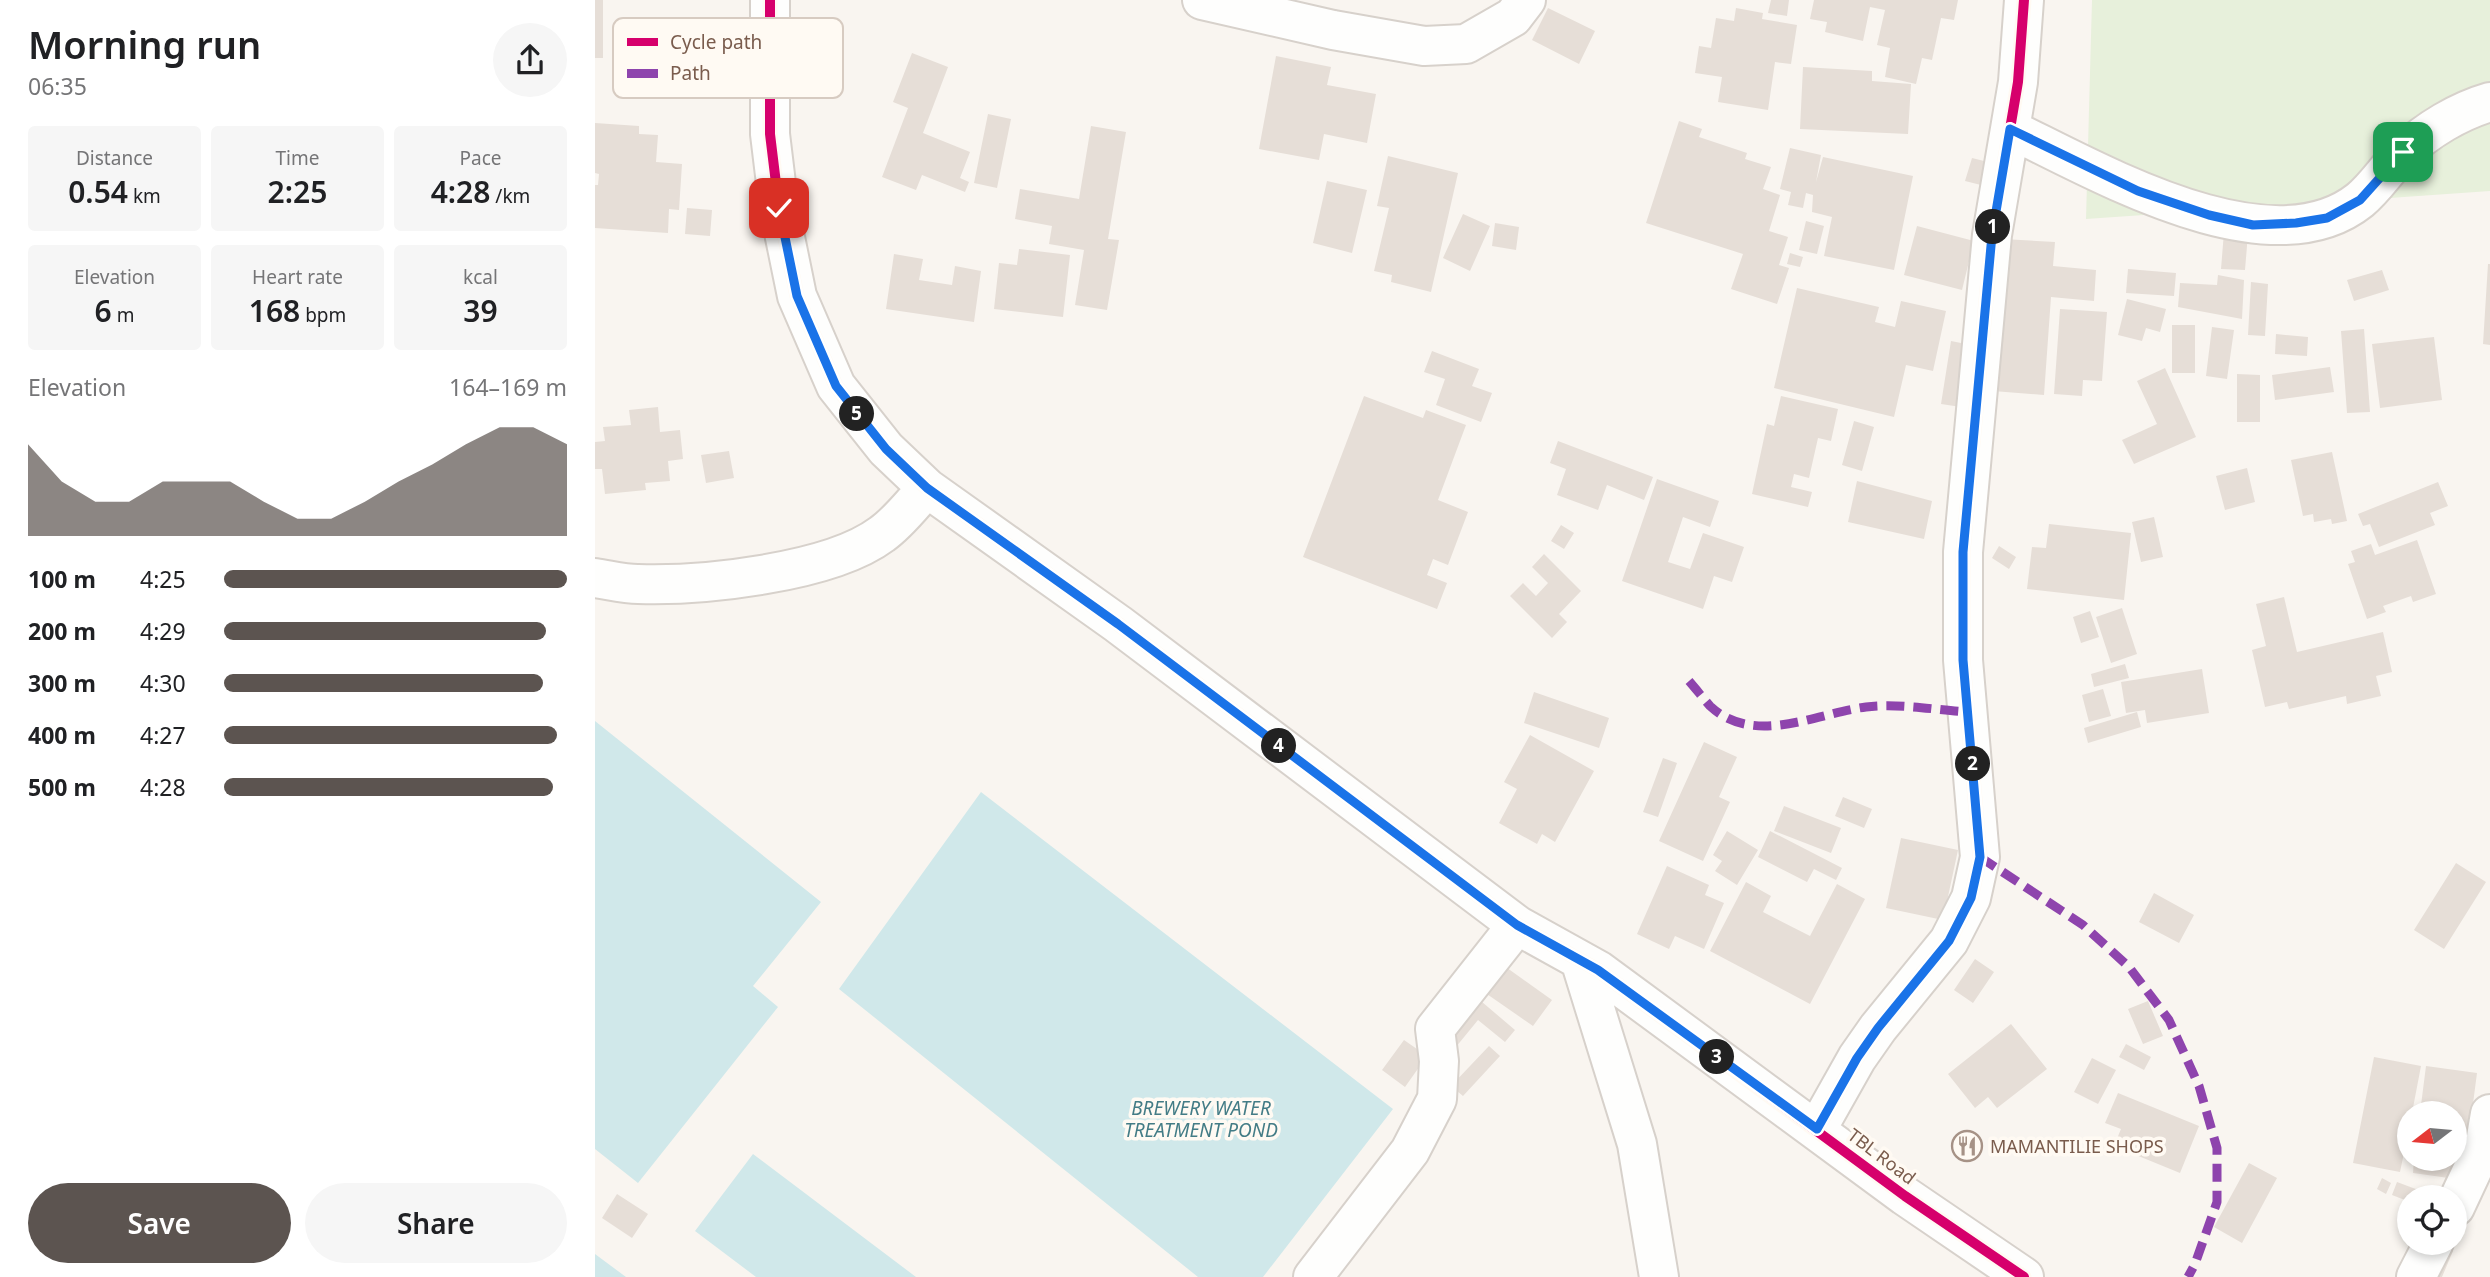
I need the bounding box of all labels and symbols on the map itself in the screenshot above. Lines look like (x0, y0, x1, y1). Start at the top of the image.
legend (613, 18, 843, 98)
text: Cycle path (670, 29, 762, 55)
text: Path (670, 60, 711, 86)
pin (2373, 122, 2433, 182)
pin (749, 178, 809, 238)
pin: 1 (1975, 210, 2011, 244)
pin: 5 (839, 396, 875, 432)
pin: 4 (1261, 728, 1297, 764)
pin: 2 (1955, 746, 1991, 782)
pin: 3 (1699, 1040, 1735, 1074)
water label: BREWERY WATER TREATMENT POND (1124, 1095, 1278, 1143)
north arrow (2397, 1101, 2467, 1171)
street label: TBL Road (1843, 1123, 1921, 1189)
restaurant icon: MAMANTILIE SHOPS (1950, 1129, 1984, 1163)
place label: MAMANTILIE SHOPS (1990, 1134, 2164, 1158)

